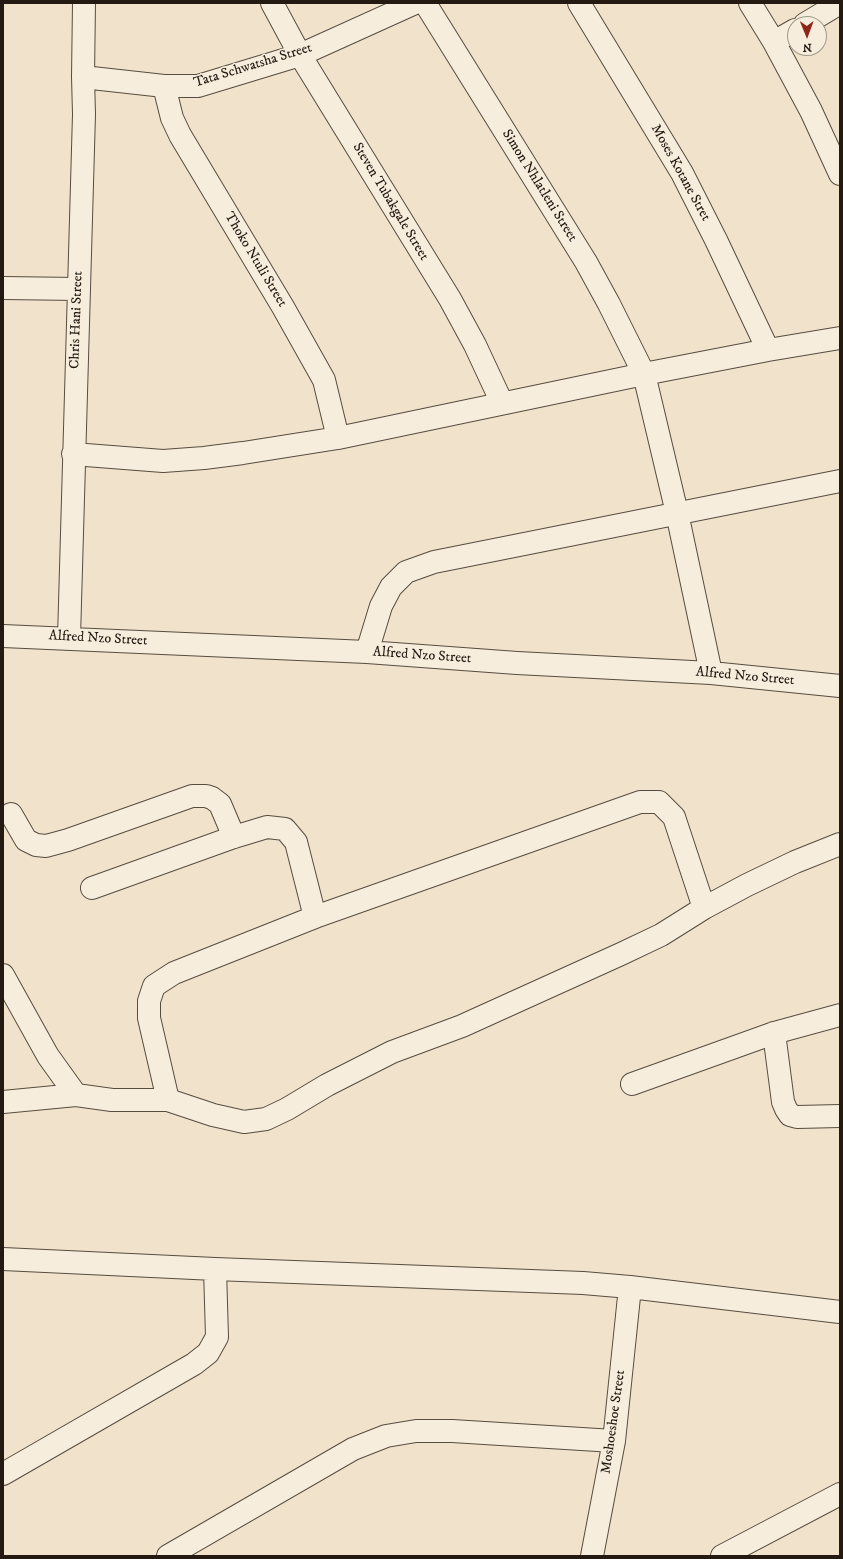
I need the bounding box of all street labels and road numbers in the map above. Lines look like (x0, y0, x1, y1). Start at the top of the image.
street label: Tata Schwatsha Street (192, 40, 314, 92)
street label: Moses Kotane Stret (647, 122, 713, 224)
street label: Simon Nhlatleni Street (498, 127, 580, 245)
street label: Steven Tubakgale Street (348, 140, 432, 264)
street label: Thoko Ntuli Street (220, 210, 290, 310)
street label: Chris Hani Street (67, 271, 87, 369)
street label: Alfred Nzo Street (48, 628, 148, 650)
street label: Alfred Nzo Street (372, 644, 472, 668)
street label: Alfred Nzo Street (695, 664, 795, 690)
street label: Moshoeshoe Street (598, 1369, 630, 1475)

